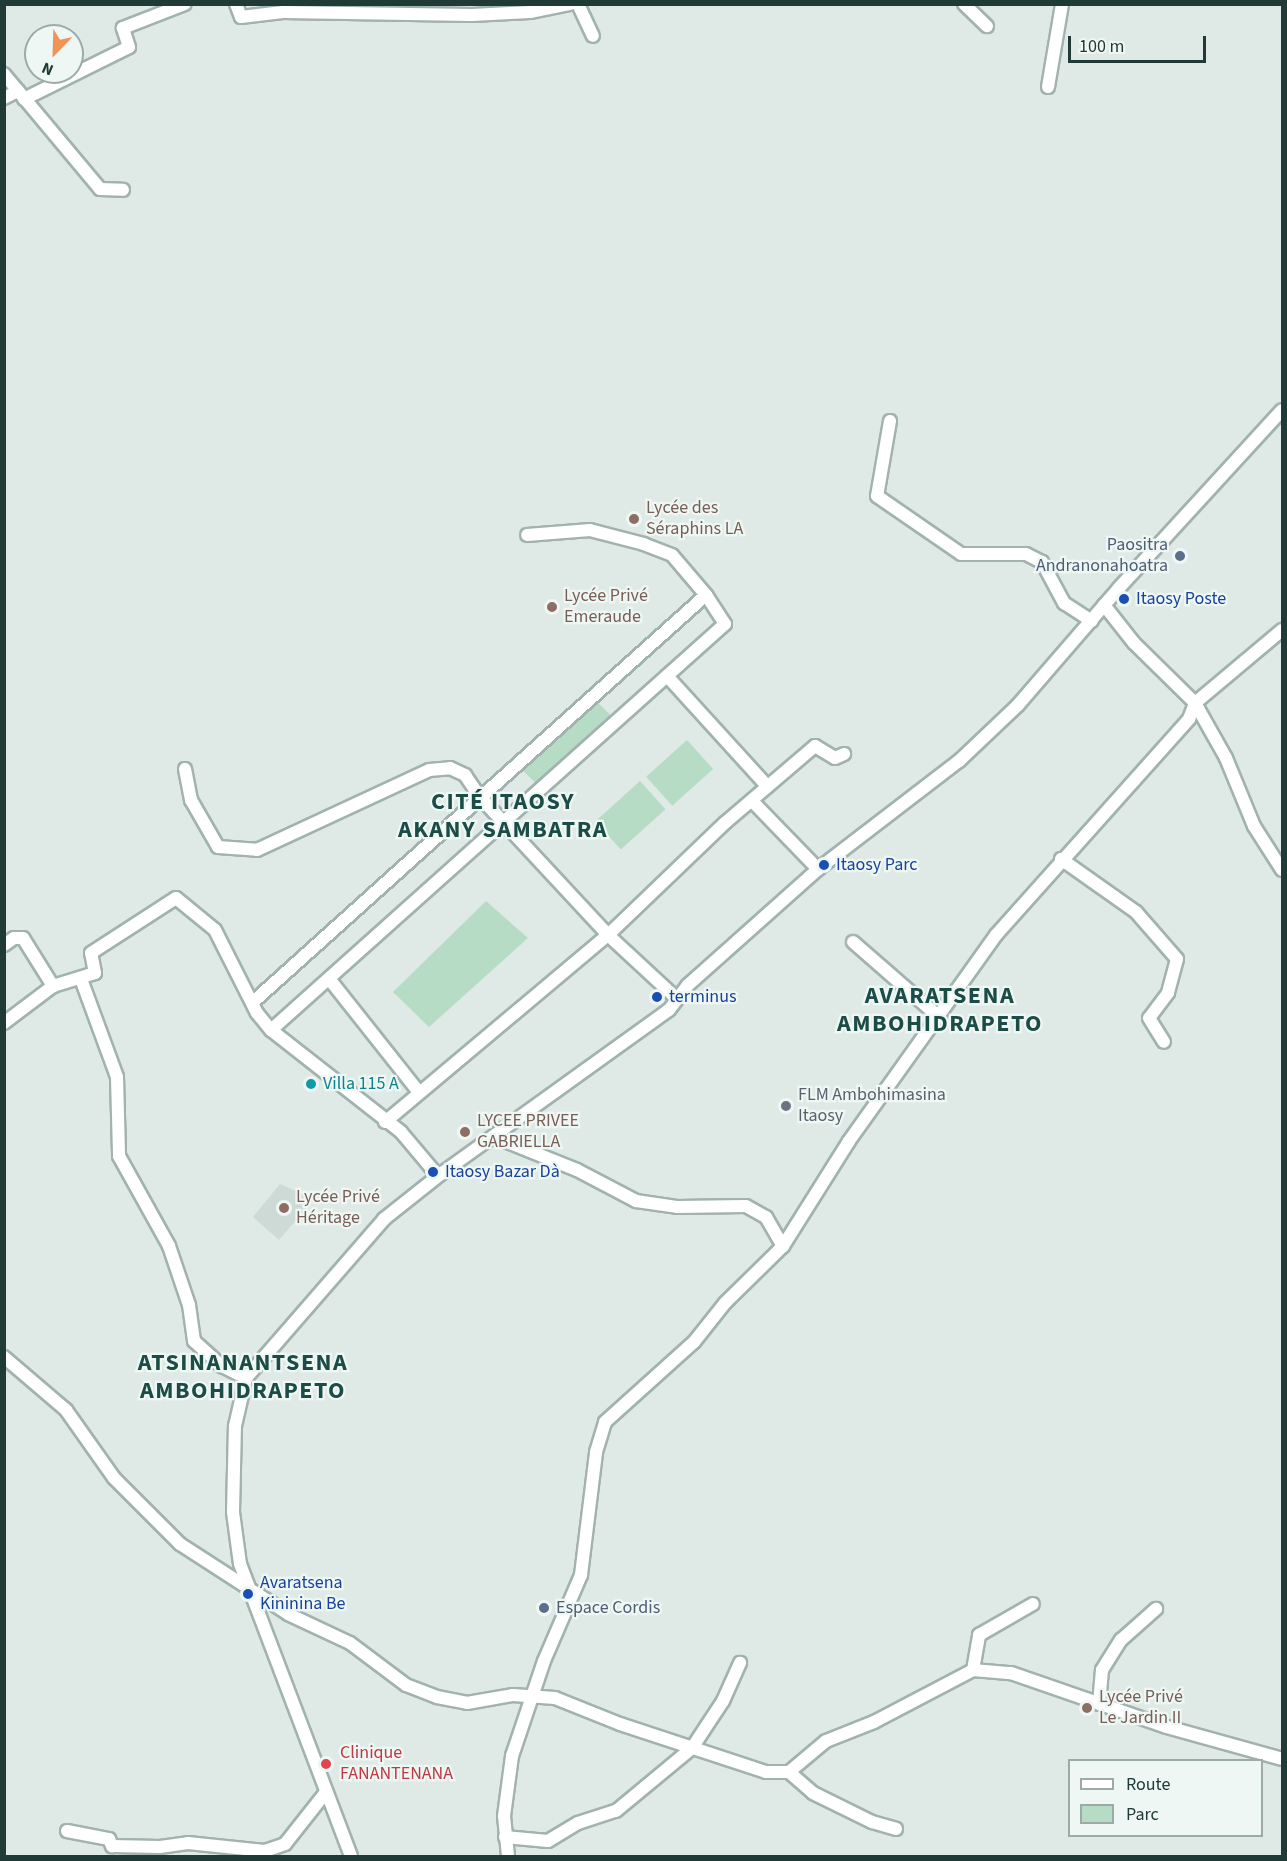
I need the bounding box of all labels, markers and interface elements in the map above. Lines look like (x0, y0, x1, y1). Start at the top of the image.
north arrow (24, 24, 84, 84)
scale bar (1071, 24, 1209, 62)
text: 100 m (1079, 34, 1124, 59)
text: N (39, 57, 57, 81)
place label: Lycée des Séraphins LA (646, 498, 743, 540)
marker: Lycée des Séraphins LA (627, 512, 641, 526)
place label: Paositra Andranonahoatra (1036, 535, 1168, 578)
marker: Paositra Andranonahoatra (1173, 549, 1187, 563)
place label: Lycée Privé Emeraude (564, 586, 648, 628)
place label: Itaosy Poste (1136, 588, 1226, 610)
marker: Itaosy Poste (1117, 592, 1131, 606)
marker: Lycée Privé Emeraude (545, 600, 559, 614)
district label: CITÉ ITAOSY AKANY SAMBATRA (398, 788, 608, 844)
place label: Itaosy Parc (836, 854, 918, 876)
marker: Itaosy Parc (817, 858, 831, 872)
district label: AVARATSENA AMBOHIDRAPETO (837, 982, 1043, 1038)
place label: terminus (669, 986, 737, 1008)
marker: terminus (650, 990, 664, 1004)
place label: Villa 115 A (323, 1073, 399, 1095)
marker: Villa 115 A (304, 1077, 318, 1091)
place label: FLM Ambohimasina Itaosy (798, 1085, 946, 1128)
marker: FLM Ambohimasina Itaosy (779, 1099, 793, 1113)
place label: LYCEE PRIVEE GABRIELLA (477, 1111, 579, 1154)
marker: LYCEE PRIVEE GABRIELLA (458, 1125, 472, 1139)
place label: Itaosy Bazar Dà (445, 1161, 560, 1183)
marker: Itaosy Bazar Dà (426, 1165, 440, 1179)
place label: Lycée Privé Héritage (296, 1187, 380, 1230)
marker: Lycée Privé Héritage (277, 1201, 291, 1215)
district label: ATSINANANTSENA AMBOHIDRAPETO (138, 1349, 348, 1405)
place label: Avaratsena Kininina Be (260, 1573, 345, 1616)
marker: Avaratsena Kininina Be (241, 1587, 255, 1601)
place label: Espace Cordis (556, 1597, 660, 1619)
marker: Espace Cordis (537, 1601, 551, 1615)
place label: Lycée Privé Le Jardin II (1099, 1687, 1183, 1730)
marker: Lycée Privé Le Jardin II (1080, 1701, 1094, 1715)
place label: Clinique FANANTENANA (340, 1743, 453, 1786)
marker: Clinique FANANTENANA (317, 1755, 335, 1773)
legend (1068, 1759, 1263, 1837)
text: Route (1126, 1772, 1170, 1797)
text: Parc (1126, 1802, 1159, 1827)

